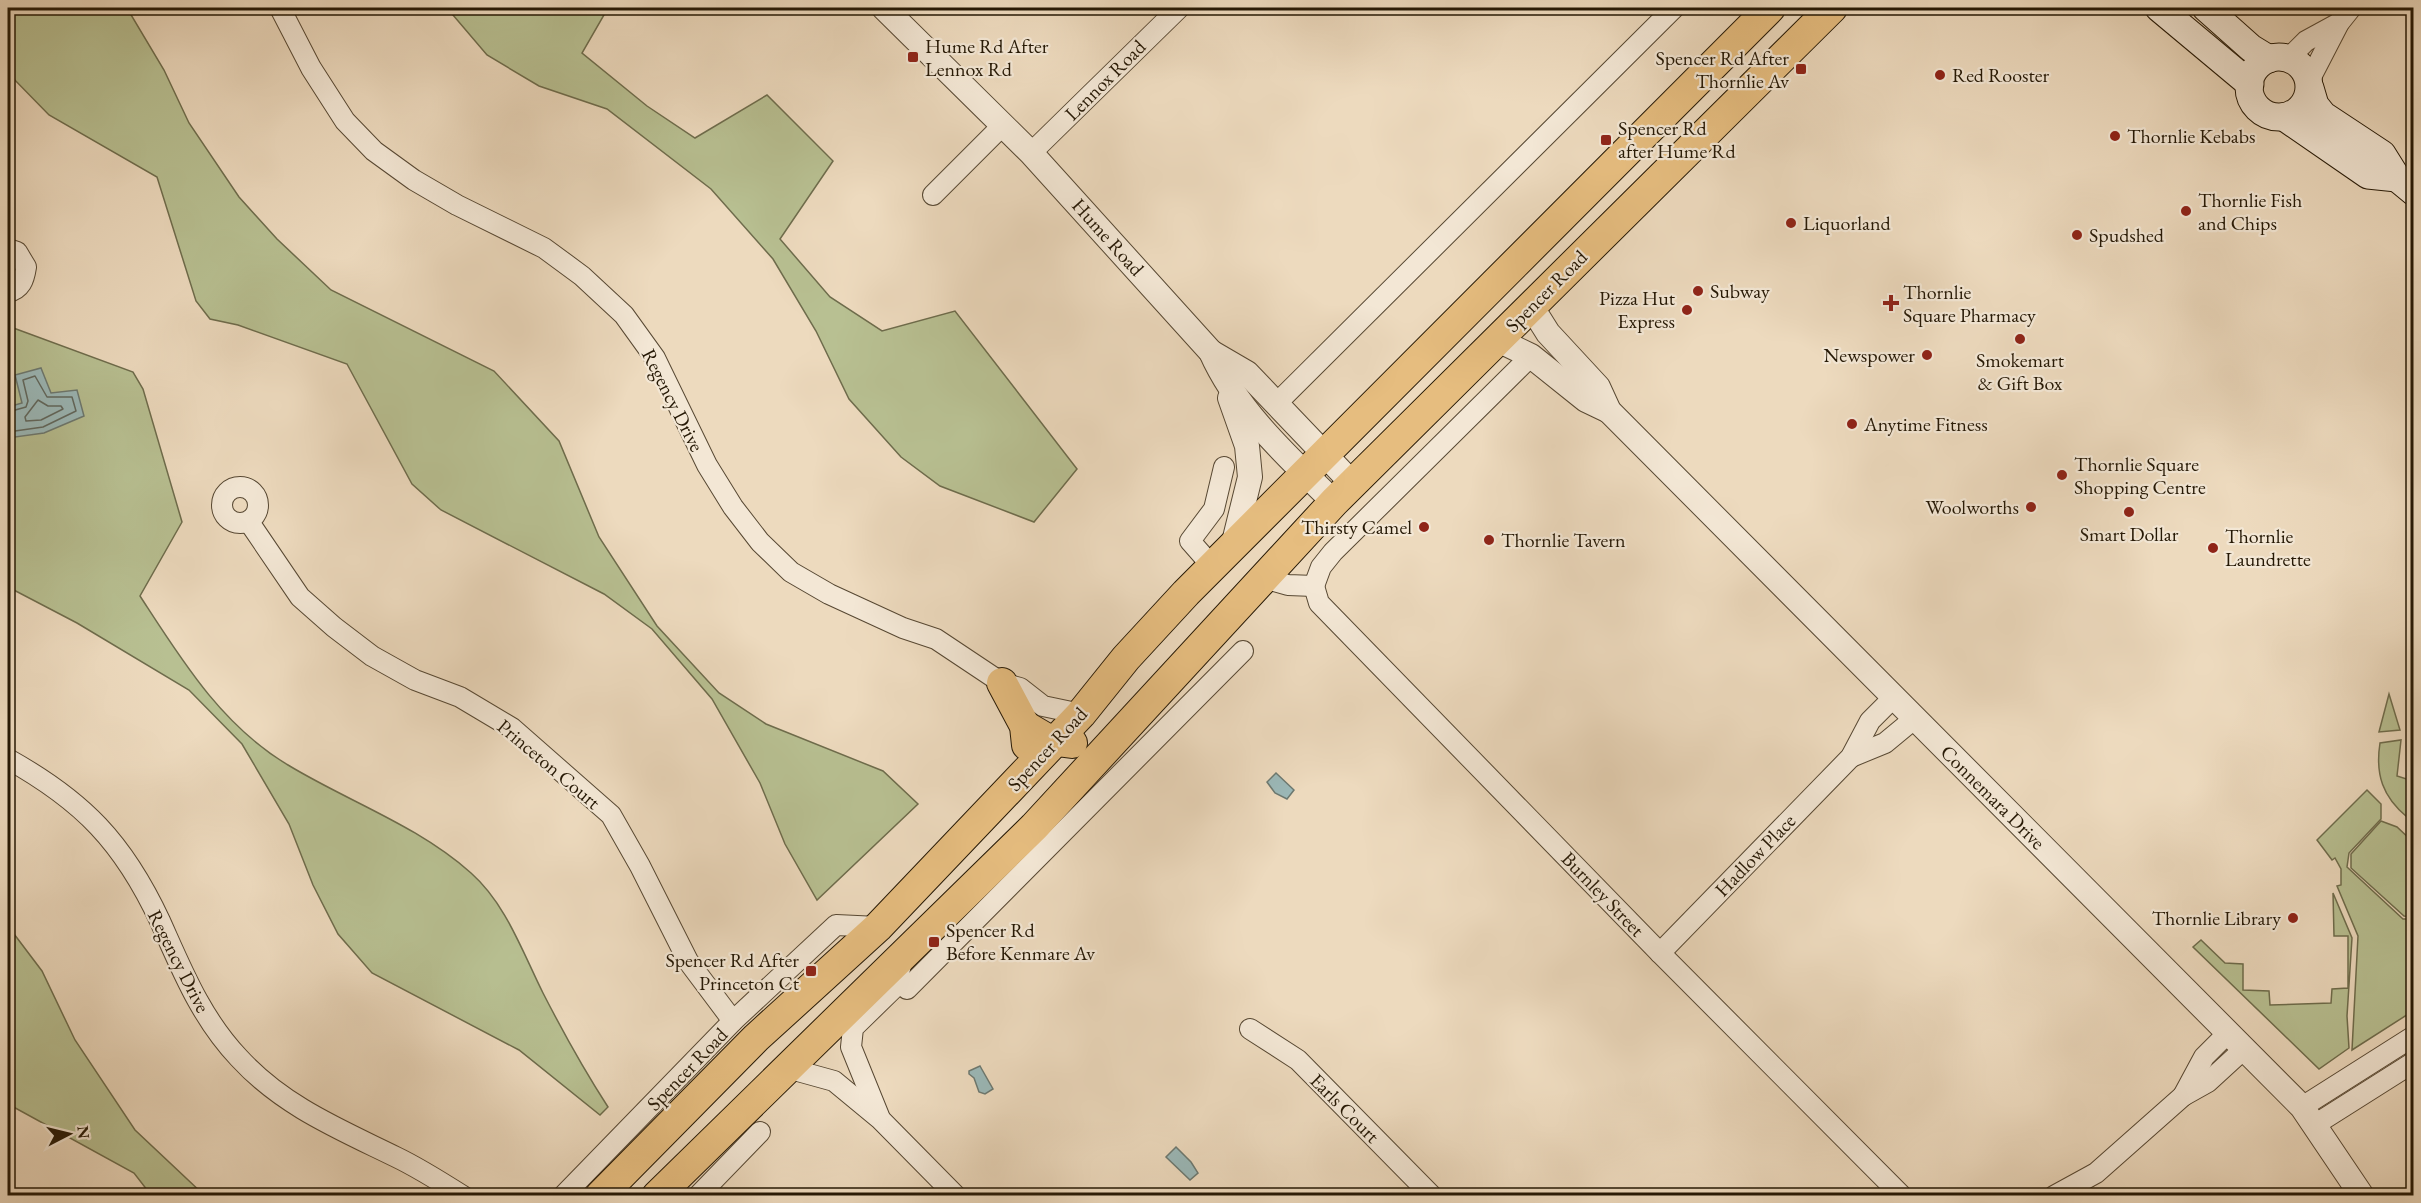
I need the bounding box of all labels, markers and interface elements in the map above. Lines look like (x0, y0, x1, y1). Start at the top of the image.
place label: Hume Rd After Lennox Rd (925, 33, 1049, 82)
street label: Lennox Road (1059, 33, 1152, 126)
place label: Spencer Rd After Thornlie Av (1655, 45, 1789, 94)
marker: Hume Rd After Lennox Rd (906, 50, 920, 64)
marker: Spencer Rd After Thornlie Av (1794, 62, 1808, 76)
place label: Red Rooster (1952, 62, 2050, 88)
marker: Red Rooster (1933, 68, 1947, 82)
place label: Spencer Rd after Hume Rd (1618, 115, 1736, 164)
place label: Thornlie Kebabs (2127, 123, 2255, 149)
marker: Thornlie Kebabs (2108, 129, 2122, 143)
marker: Spencer Rd after Hume Rd (1599, 133, 1613, 147)
place label: Thornlie Fish and Chips (2198, 187, 2302, 236)
street label: Hume Road (1066, 193, 1150, 282)
marker: Thornlie Fish and Chips (2179, 204, 2193, 218)
place label: Liquorland (1803, 210, 1891, 236)
marker: Liquorland (1784, 216, 1798, 230)
place label: Spudshed (2089, 222, 2165, 248)
marker: Spudshed (2070, 228, 2084, 242)
street label: Spencer Road (1499, 244, 1593, 338)
place label: Subway (1710, 278, 1770, 304)
place label: Thornlie Square Pharmacy (1903, 279, 2036, 328)
marker: Subway (1691, 284, 1705, 298)
place label: Pizza Hut Express (1599, 285, 1676, 334)
marker: Thornlie Square Pharmacy (1884, 296, 1898, 310)
marker: Pizza Hut Express (1680, 303, 1694, 317)
marker: Smokemart & Gift Box (2013, 332, 2027, 346)
place label: Newspower (1824, 342, 1915, 368)
street label: Regency Drive (636, 344, 710, 456)
place label: Smokemart & Gift Box (1976, 347, 2065, 396)
marker: Newspower (1920, 348, 1934, 362)
place label: Anytime Fitness (1863, 411, 1988, 437)
marker: Anytime Fitness (1845, 417, 1859, 431)
place label: Thornlie Square Shopping Centre (2074, 451, 2206, 500)
marker: Thornlie Square Shopping Centre (2055, 468, 2069, 482)
place label: Woolworths (1926, 494, 2019, 520)
marker: Woolworths (2024, 500, 2038, 514)
marker: Smart Dollar (2122, 505, 2136, 519)
place label: Thirsty Camel (1301, 514, 1412, 540)
marker: Thirsty Camel (1417, 520, 1431, 534)
place label: Smart Dollar (2080, 521, 2179, 547)
place label: Thornlie Laundrette (2225, 523, 2311, 572)
place label: Thornlie Tavern (1501, 527, 1626, 553)
marker: Thornlie Tavern (1482, 533, 1496, 547)
marker: Thornlie Laundrette (2206, 541, 2220, 555)
street label: Spencer Road (1001, 701, 1093, 797)
street label: Princeton Court (492, 713, 607, 815)
street label: Connemara Drive (1935, 739, 2051, 855)
street label: Hadlow Place (1709, 808, 1801, 902)
street label: Burnley Street (1556, 846, 1651, 943)
street label: Regency Drive (142, 905, 216, 1017)
place label: Thornlie Library (2152, 905, 2281, 931)
marker: Thornlie Library (2286, 911, 2300, 925)
place label: Spencer Rd Before Kenmare Av (946, 917, 1095, 966)
marker: Spencer Rd Before Kenmare Av (927, 935, 941, 949)
place label: Spencer Rd After Princeton Ct (665, 947, 800, 996)
marker: Spencer Rd After Princeton Ct (804, 964, 818, 978)
street label: Spencer Road (641, 1021, 734, 1116)
street label: Earls Court (1305, 1068, 1386, 1149)
north arrow (39, 1104, 99, 1164)
text: N (72, 1125, 95, 1140)

